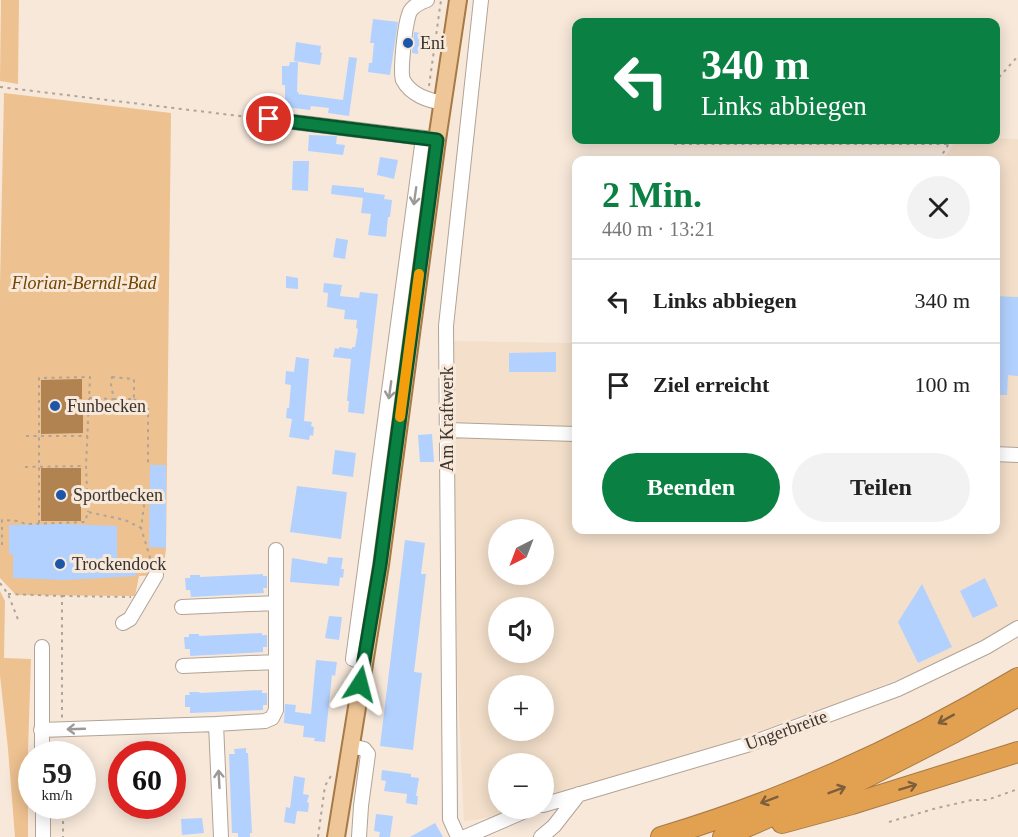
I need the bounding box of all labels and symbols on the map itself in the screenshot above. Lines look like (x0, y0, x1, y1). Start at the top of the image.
place label: Eni (420, 33, 445, 53)
marker: Eni (401, 36, 415, 50)
pin (243, 93, 294, 144)
one-way arrow (410, 186, 421, 206)
park label: Florian-Berndl-Bad (11, 273, 157, 293)
street label: Am Kraftwerk (437, 366, 457, 472)
one-way arrow (384, 379, 395, 399)
place label: Funbecken (67, 396, 146, 416)
marker: Funbecken (48, 399, 62, 413)
place label: Sportbecken (73, 485, 163, 505)
marker: Sportbecken (54, 488, 68, 502)
north arrow (488, 519, 554, 585)
place label: Trockendock (72, 554, 166, 574)
marker: Trockendock (53, 557, 67, 571)
position arrow (328, 652, 392, 716)
street label: Ungerbreite (742, 706, 830, 754)
one-way arrow (938, 713, 955, 725)
one-way arrow (67, 723, 87, 735)
speed limit sign: 60 (108, 741, 186, 819)
one-way arrow (213, 769, 224, 789)
one-way arrow (898, 780, 917, 791)
one-way arrow (828, 784, 846, 795)
one-way arrow (760, 795, 779, 806)

